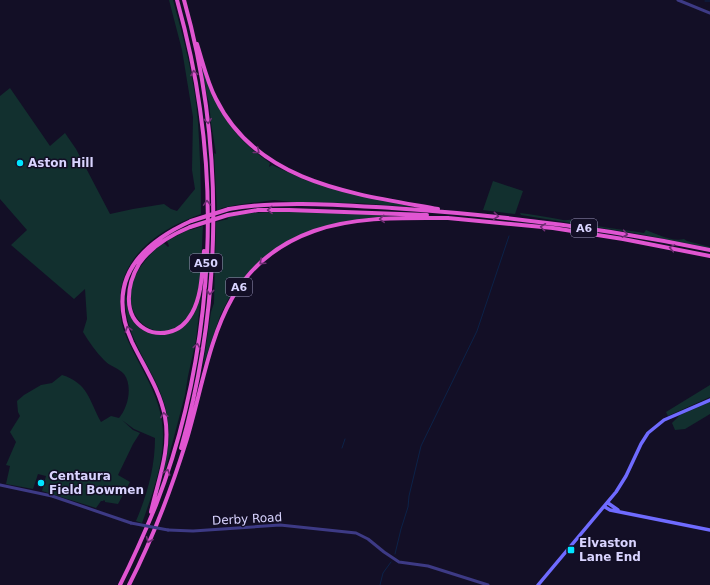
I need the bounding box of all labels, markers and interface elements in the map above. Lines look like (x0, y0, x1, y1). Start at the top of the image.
one-way arrow (190, 70, 199, 77)
one-way arrow (203, 117, 212, 124)
one-way arrow (252, 146, 259, 153)
place label: Aston Hill (28, 156, 94, 170)
marker: Aston Hill (15, 158, 25, 168)
one-way arrow (203, 200, 211, 206)
one-way arrow (267, 206, 273, 214)
one-way arrow (493, 212, 499, 221)
one-way arrow (379, 214, 385, 223)
road number: A6 (571, 219, 597, 237)
one-way arrow (540, 223, 547, 232)
one-way arrow (622, 229, 628, 238)
one-way arrow (669, 244, 675, 253)
road number: A50 (190, 254, 222, 272)
one-way arrow (259, 257, 267, 264)
road number: A6 (226, 278, 252, 296)
one-way arrow (206, 289, 215, 295)
one-way arrow (124, 326, 133, 333)
one-way arrow (192, 343, 201, 349)
one-way arrow (161, 412, 169, 418)
place label: Centaura Field Bowmen (49, 469, 144, 497)
one-way arrow (162, 469, 171, 476)
marker: Centaura Field Bowmen (36, 478, 46, 488)
street label: Derby Road (212, 510, 282, 528)
one-way arrow (146, 536, 154, 543)
place label: Elvaston Lane End (579, 536, 641, 564)
marker: Elvaston Lane End (566, 545, 576, 555)

